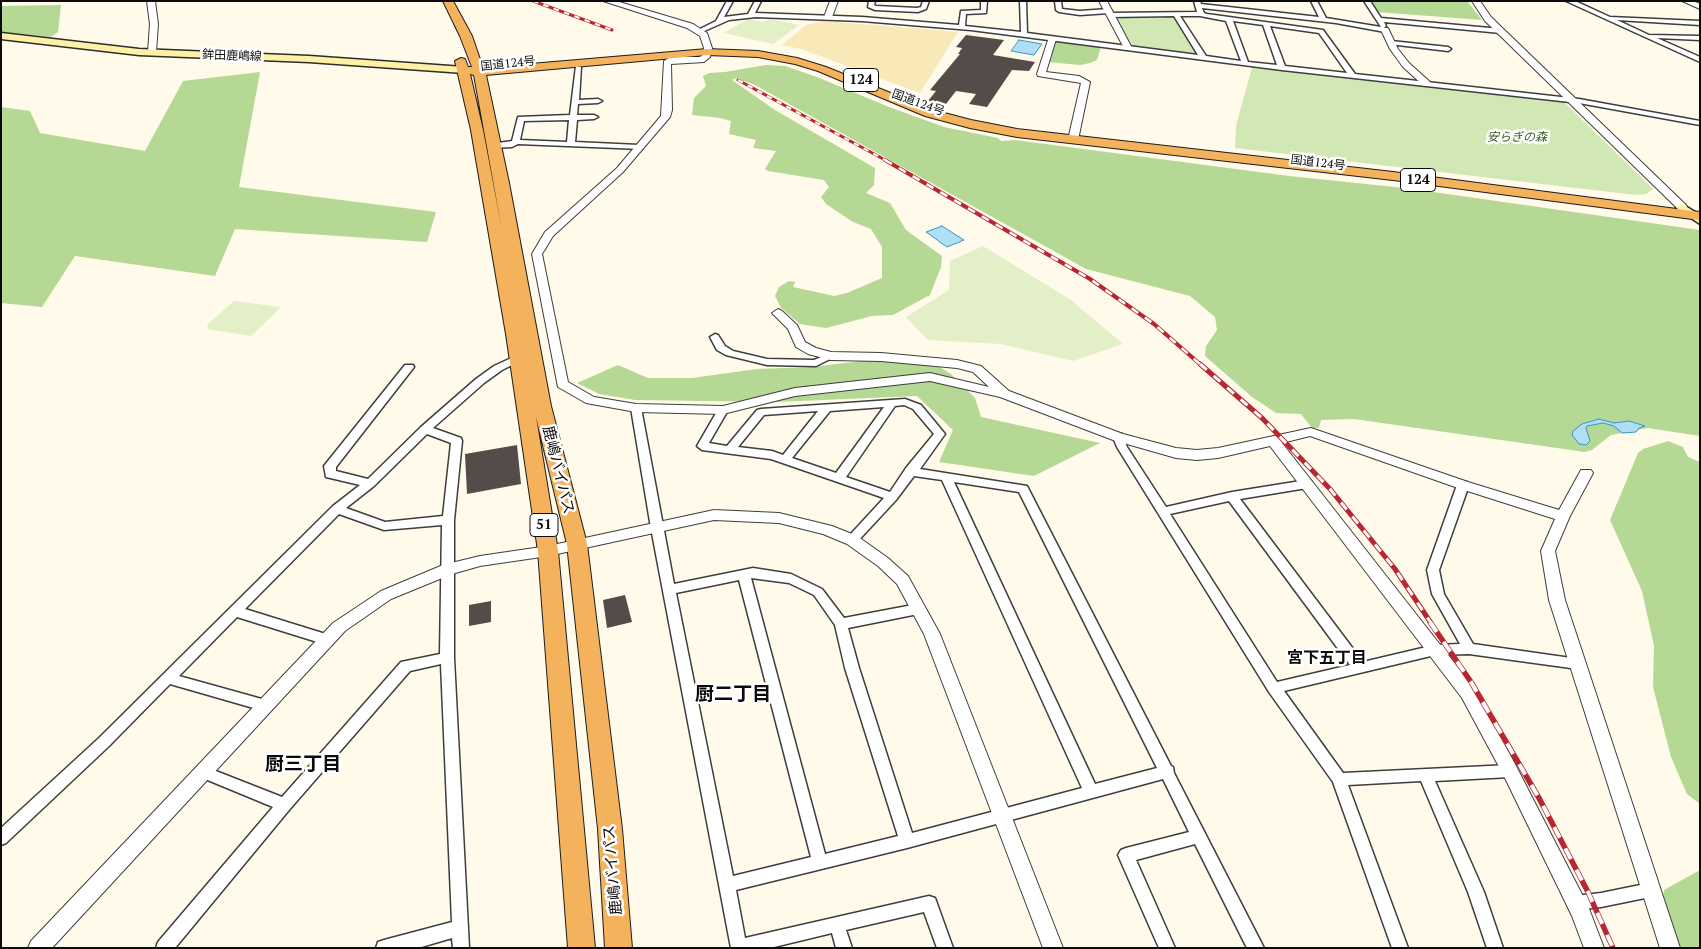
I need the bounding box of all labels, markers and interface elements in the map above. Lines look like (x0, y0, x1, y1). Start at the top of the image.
street label: 鉾田鹿嶋線 (202, 48, 262, 64)
street label: 国道124号 (480, 54, 536, 74)
road number: 124 (844, 68, 878, 92)
street label: 国道124号 (890, 87, 946, 119)
park label: 安らぎの森 (1487, 131, 1547, 145)
street label: 国道124号 (1290, 152, 1346, 174)
road number: 124 (1400, 168, 1436, 192)
street label: 鹿嶋バイパス (538, 424, 578, 516)
road number: 51 (530, 514, 558, 536)
district label: 宮下五丁目 (1287, 648, 1367, 668)
district label: 厨二丁目 (695, 684, 771, 706)
district label: 厨三丁目 (265, 754, 341, 776)
street label: 鹿嶋バイパス (600, 824, 626, 916)

